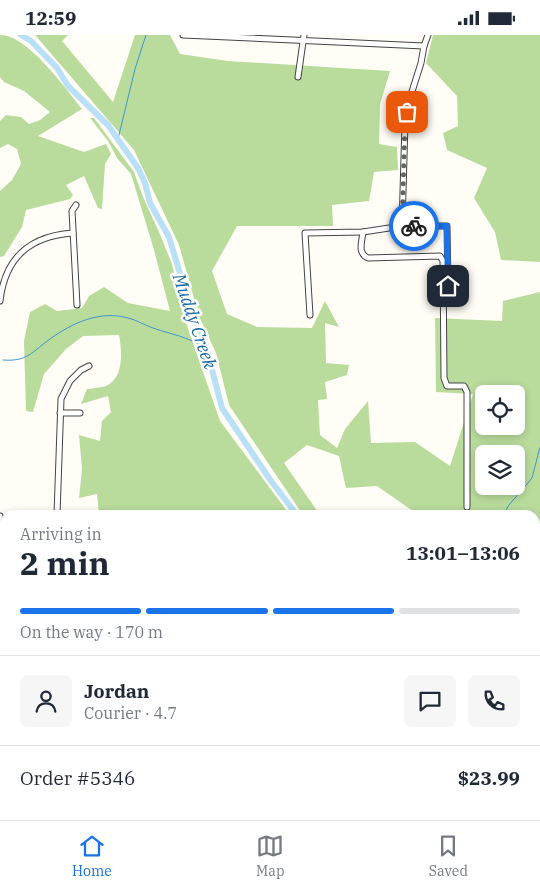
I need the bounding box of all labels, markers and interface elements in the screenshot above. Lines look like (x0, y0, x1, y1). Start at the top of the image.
text: 12:59 (25, 6, 76, 30)
pin (386, 91, 428, 133)
icon: bag (393, 98, 421, 126)
courier (389, 201, 439, 251)
icon: bike (400, 212, 428, 240)
pin (427, 265, 469, 307)
water label: Muddy Creek (168, 269, 222, 372)
icon: home (434, 272, 462, 300)
map controls (475, 385, 525, 495)
button: locate (475, 385, 525, 435)
button: layers (475, 445, 525, 495)
text: Arriving in (20, 524, 102, 544)
text: 13:01–13:06 (406, 541, 520, 565)
text: 2 min (20, 542, 110, 584)
text: On the way · 170 m (20, 622, 163, 642)
button: person (20, 675, 72, 727)
button: chat (404, 675, 456, 727)
button: phone (468, 675, 520, 727)
text: Jordan (84, 679, 149, 703)
text: Courier · 4.7 (84, 703, 177, 723)
text: Order #5346 (20, 766, 135, 790)
text: $23.99 (458, 766, 520, 790)
tab: Home (72, 832, 112, 880)
tab: Map (256, 832, 285, 880)
tab: Saved (429, 832, 468, 880)

